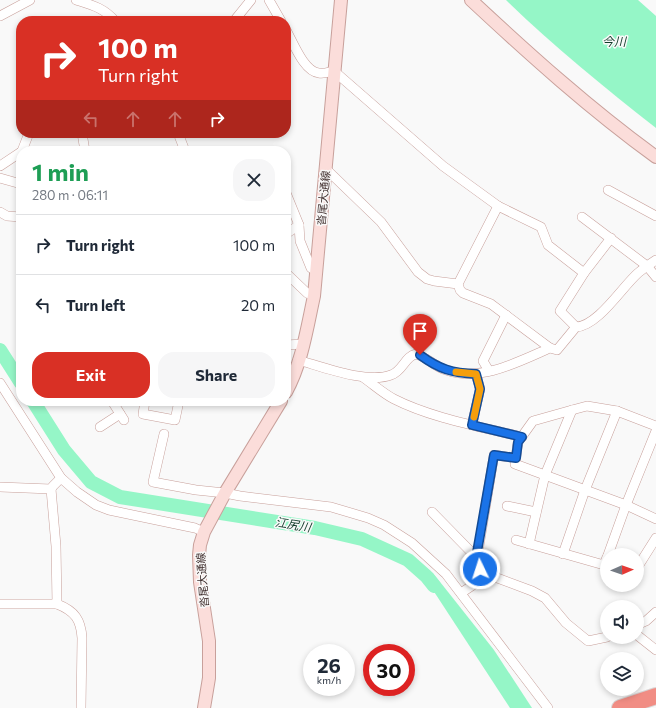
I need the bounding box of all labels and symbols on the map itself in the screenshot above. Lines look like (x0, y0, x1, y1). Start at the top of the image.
water label: 今川 (602, 34, 628, 48)
street label: 沓尾大通線 (314, 170, 332, 226)
pin (403, 314, 437, 355)
water label: 江尻川 (274, 514, 314, 534)
position arrow (459, 548, 501, 590)
north arrow (600, 548, 644, 592)
street label: 沓尾大通線 (194, 552, 210, 608)
speed limit sign: 30 (363, 644, 415, 696)

